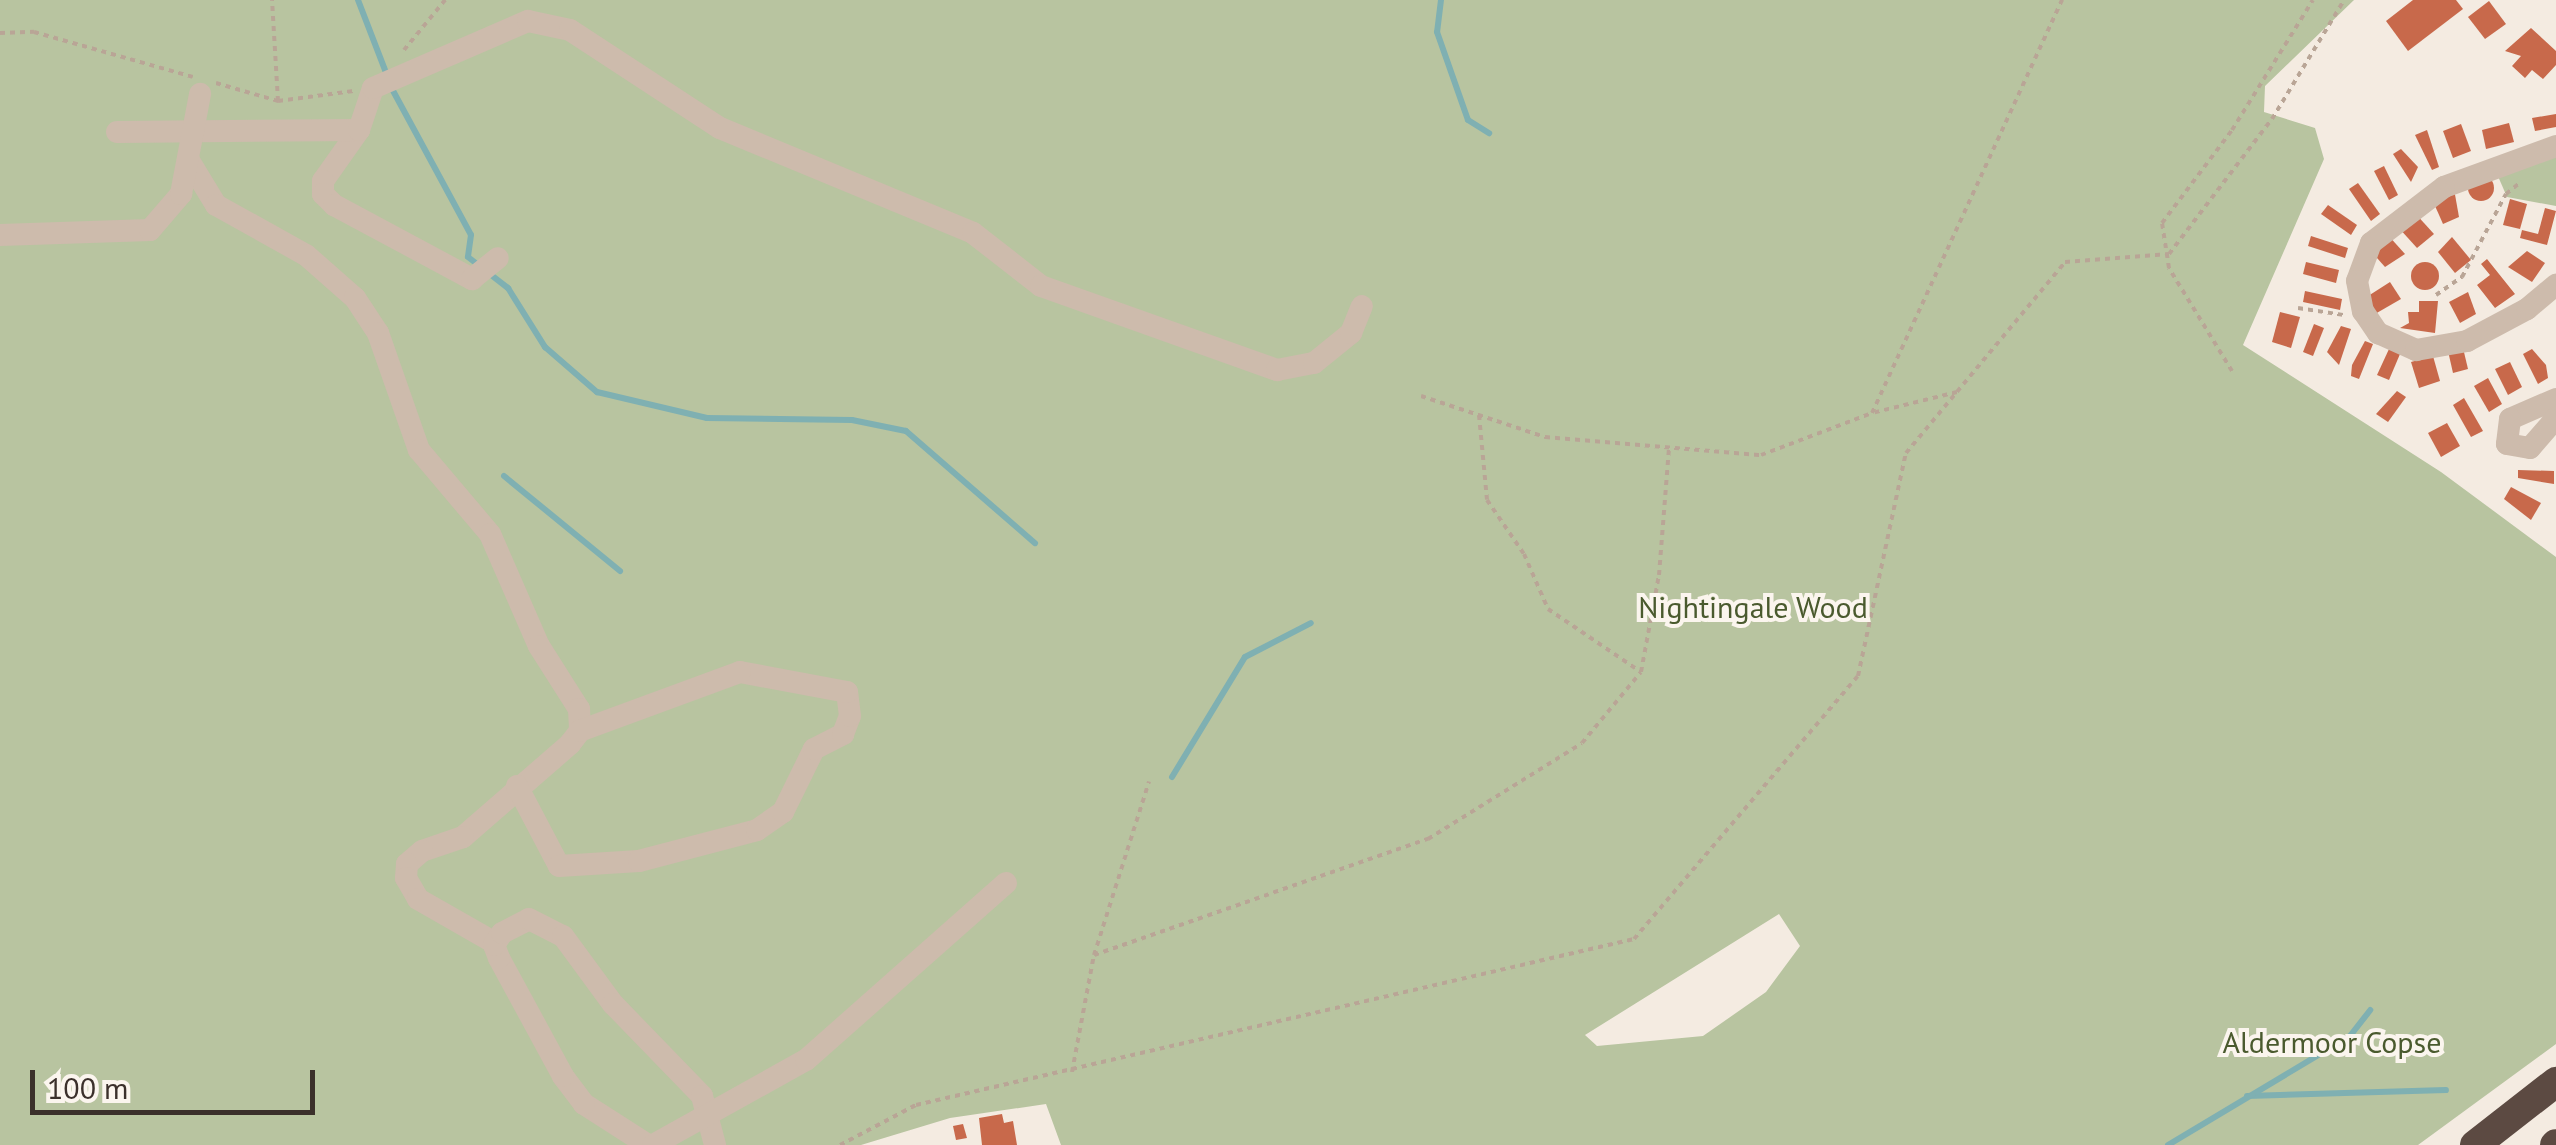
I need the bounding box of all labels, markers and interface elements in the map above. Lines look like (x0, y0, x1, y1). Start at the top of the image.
park label: Nightingale Wood (1638, 589, 1868, 625)
park label: Aldermoor Copse (2223, 1024, 2441, 1060)
scale bar (35, 1050, 320, 1112)
text: 100 m (47, 1068, 128, 1107)

